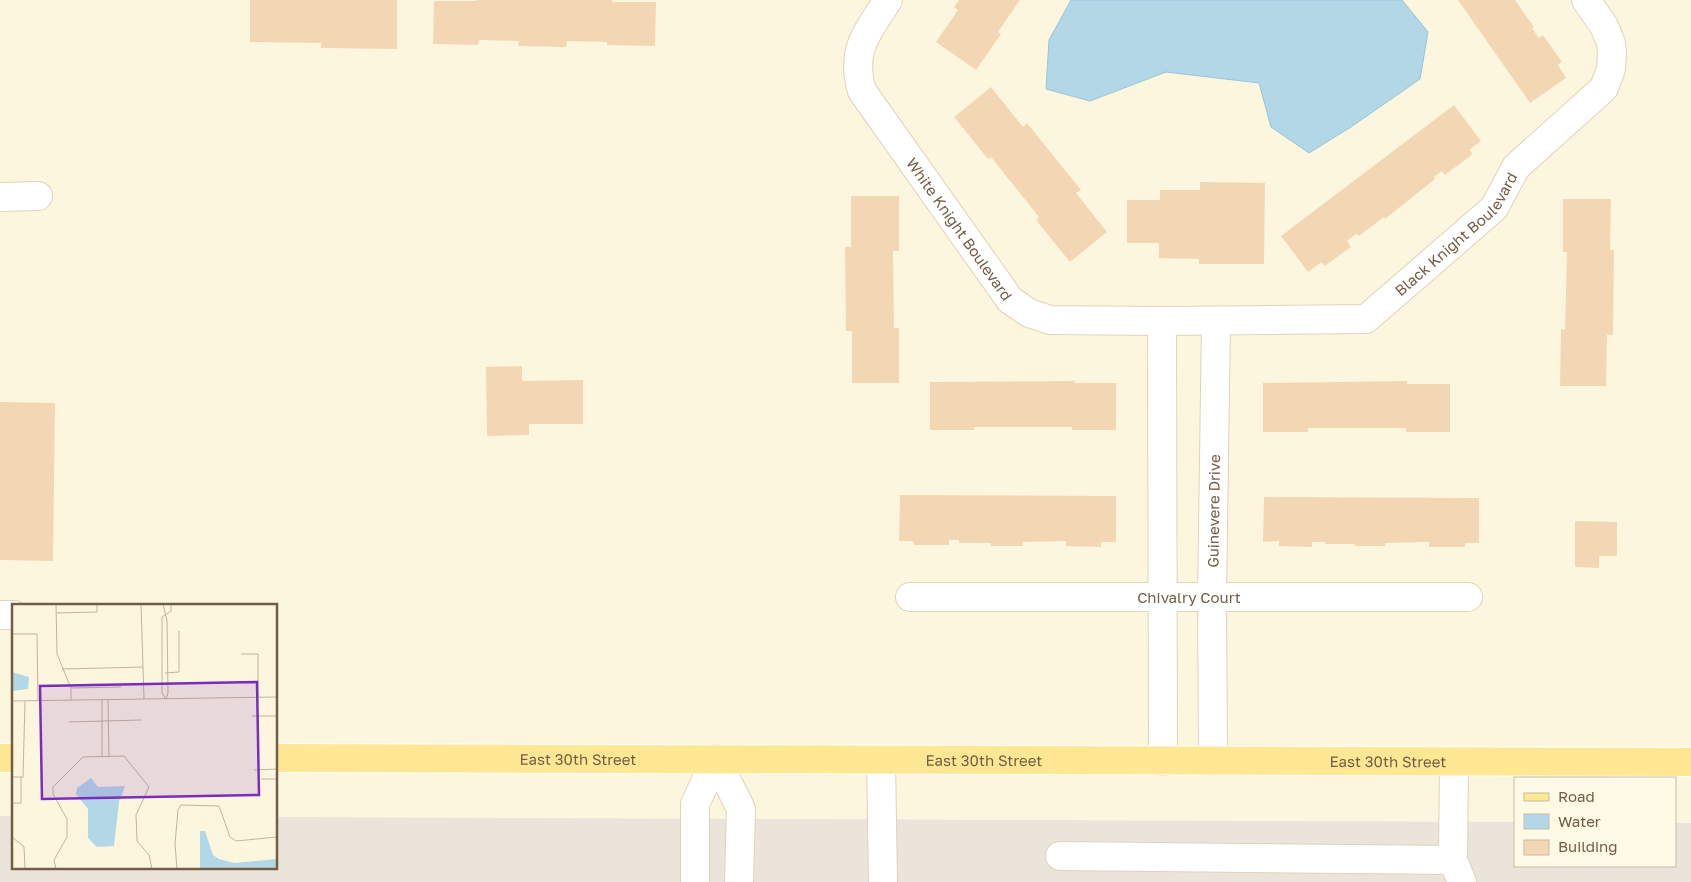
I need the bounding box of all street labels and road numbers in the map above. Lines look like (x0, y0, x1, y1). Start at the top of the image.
street label: White Knight Boulevard (903, 154, 1016, 304)
street label: Black Knight Boulevard (1391, 169, 1521, 299)
street label: Guinevere Drive (1203, 454, 1223, 568)
street label: Chivalry Court (1137, 588, 1241, 606)
street label: East 30th Street (520, 750, 636, 768)
street label: East 30th Street (926, 751, 1042, 769)
street label: East 30th Street (1330, 752, 1446, 770)

